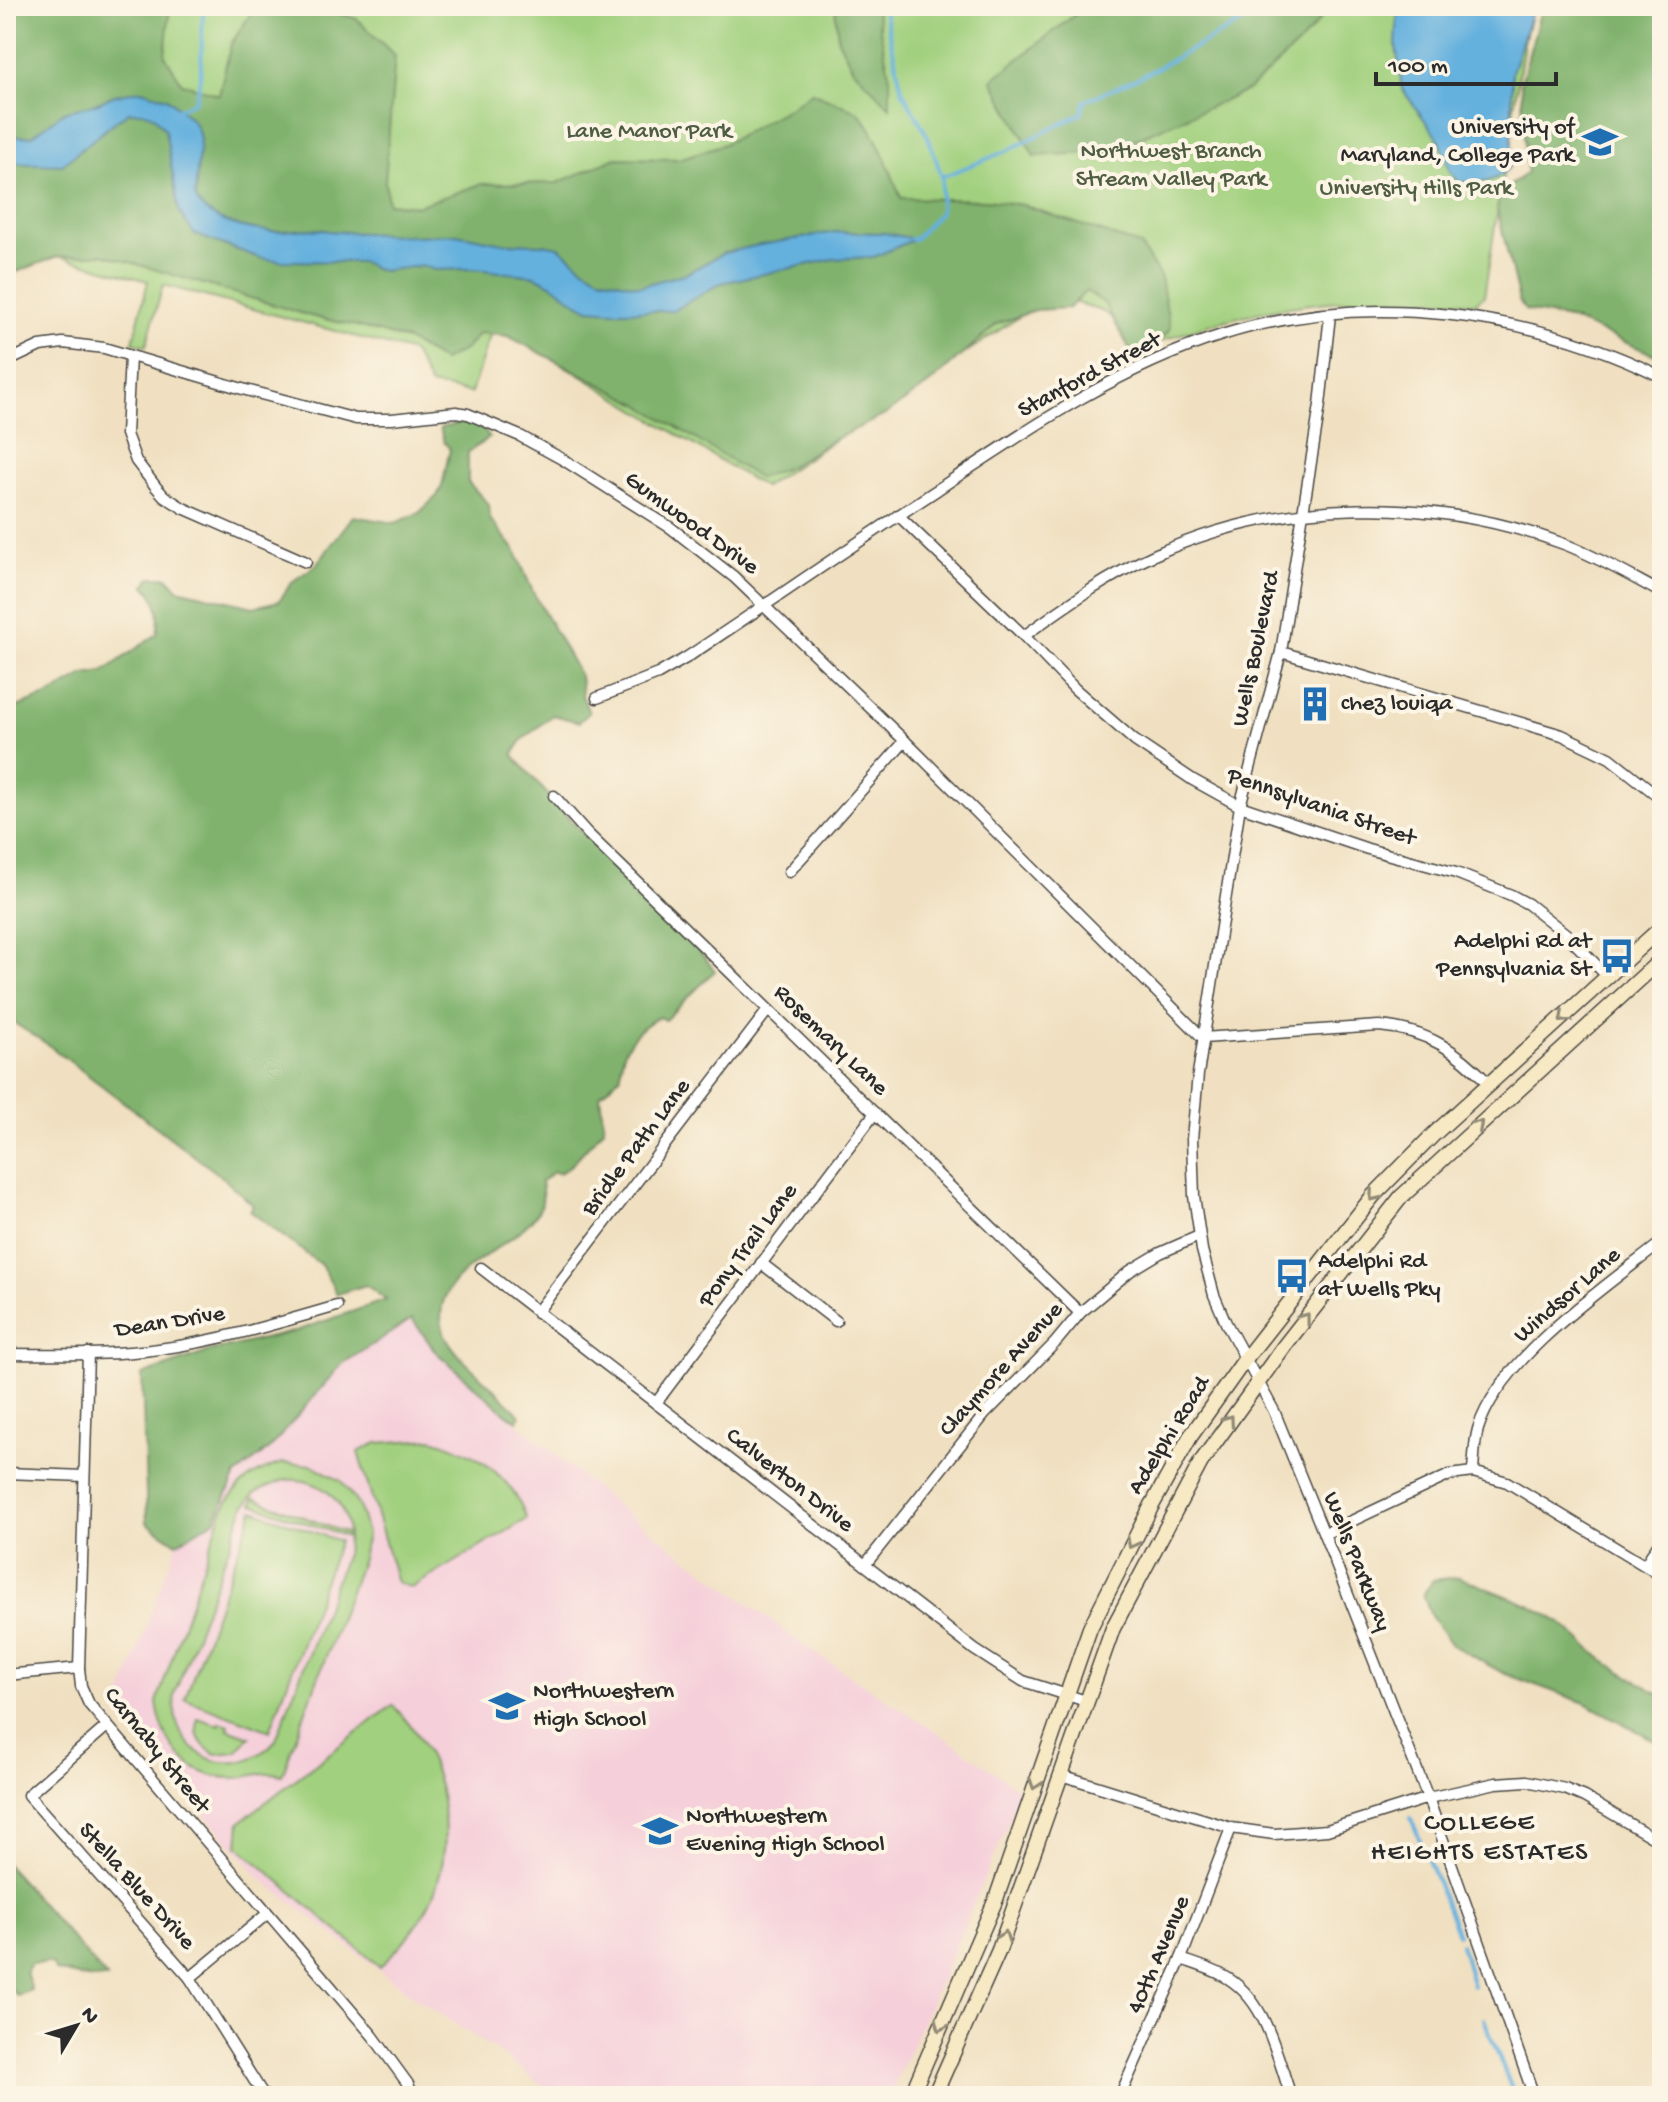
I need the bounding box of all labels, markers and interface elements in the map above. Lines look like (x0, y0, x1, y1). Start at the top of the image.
scale bar (1376, 36, 1556, 86)
text: 100 m (1387, 53, 1448, 82)
place label: University of Maryland, College Park (1341, 114, 1576, 171)
park label: Lane Manor Park (566, 118, 734, 147)
school or university icon: University of Maryland, College Park (1581, 123, 1619, 161)
park label: Northwest Branch Stream Valley Park (1076, 138, 1269, 195)
park label: University Hills Park (1319, 175, 1515, 204)
street label: Stanford Street (1014, 325, 1168, 426)
street label: Gumwood Drive (618, 466, 764, 583)
street label: Wells Boulevard (1226, 567, 1288, 729)
building icon: chez louiqa (1296, 685, 1334, 723)
place label: chez louiqa (1341, 690, 1453, 719)
street label: Pennsylvania Street (1222, 762, 1421, 855)
place label: Adelphi Rd at Pennsylvania St (1435, 928, 1593, 985)
bus stop icon: Adelphi Rd at Pennsylvania St (1598, 937, 1636, 975)
street label: Rosemary Lane (767, 979, 894, 1103)
one-way arrow (1558, 1008, 1573, 1022)
street label: Bridle Path Lane (575, 1073, 698, 1223)
one-way arrow (1469, 1120, 1484, 1135)
street label: Pony Trail Lane (692, 1178, 805, 1315)
one-way arrow (1369, 1186, 1384, 1201)
street label: Windsor Lane (1509, 1241, 1628, 1350)
place label: Adelphi Rd at Wells Pky (1318, 1248, 1441, 1305)
bus stop icon: Adelphi Rd at Wells Pky (1273, 1257, 1311, 1295)
street label: Claymore Avenue (934, 1296, 1071, 1443)
street label: Dean Drive (111, 1300, 228, 1346)
one-way arrow (1296, 1312, 1310, 1327)
street label: Adelphi Road (1122, 1370, 1219, 1500)
one-way arrow (1219, 1415, 1234, 1429)
street label: Calverton Drive (719, 1422, 859, 1540)
street label: Wells Parkway (1315, 1488, 1397, 1636)
one-way arrow (1126, 1535, 1141, 1550)
place label: Northwestern High School (533, 1678, 675, 1735)
street label: Carnaby Street (96, 1682, 217, 1822)
school or university icon: Northwestern High School (488, 1687, 526, 1725)
one-way arrow (1029, 1776, 1045, 1790)
place label: Northwestern Evening High School (686, 1803, 885, 1860)
district label: COLLEGE HEIGHTS ESTATES (1371, 1809, 1589, 1870)
school or university icon: Northwestern Evening High School (641, 1812, 679, 1850)
street label: Stella Blue Drive (71, 1817, 201, 1957)
street label: 40th Avenue (1122, 1891, 1198, 2018)
one-way arrow (995, 1930, 1011, 1944)
north arrow (36, 1986, 116, 2066)
text: N (74, 2002, 103, 2030)
one-way arrow (935, 2018, 951, 2033)

